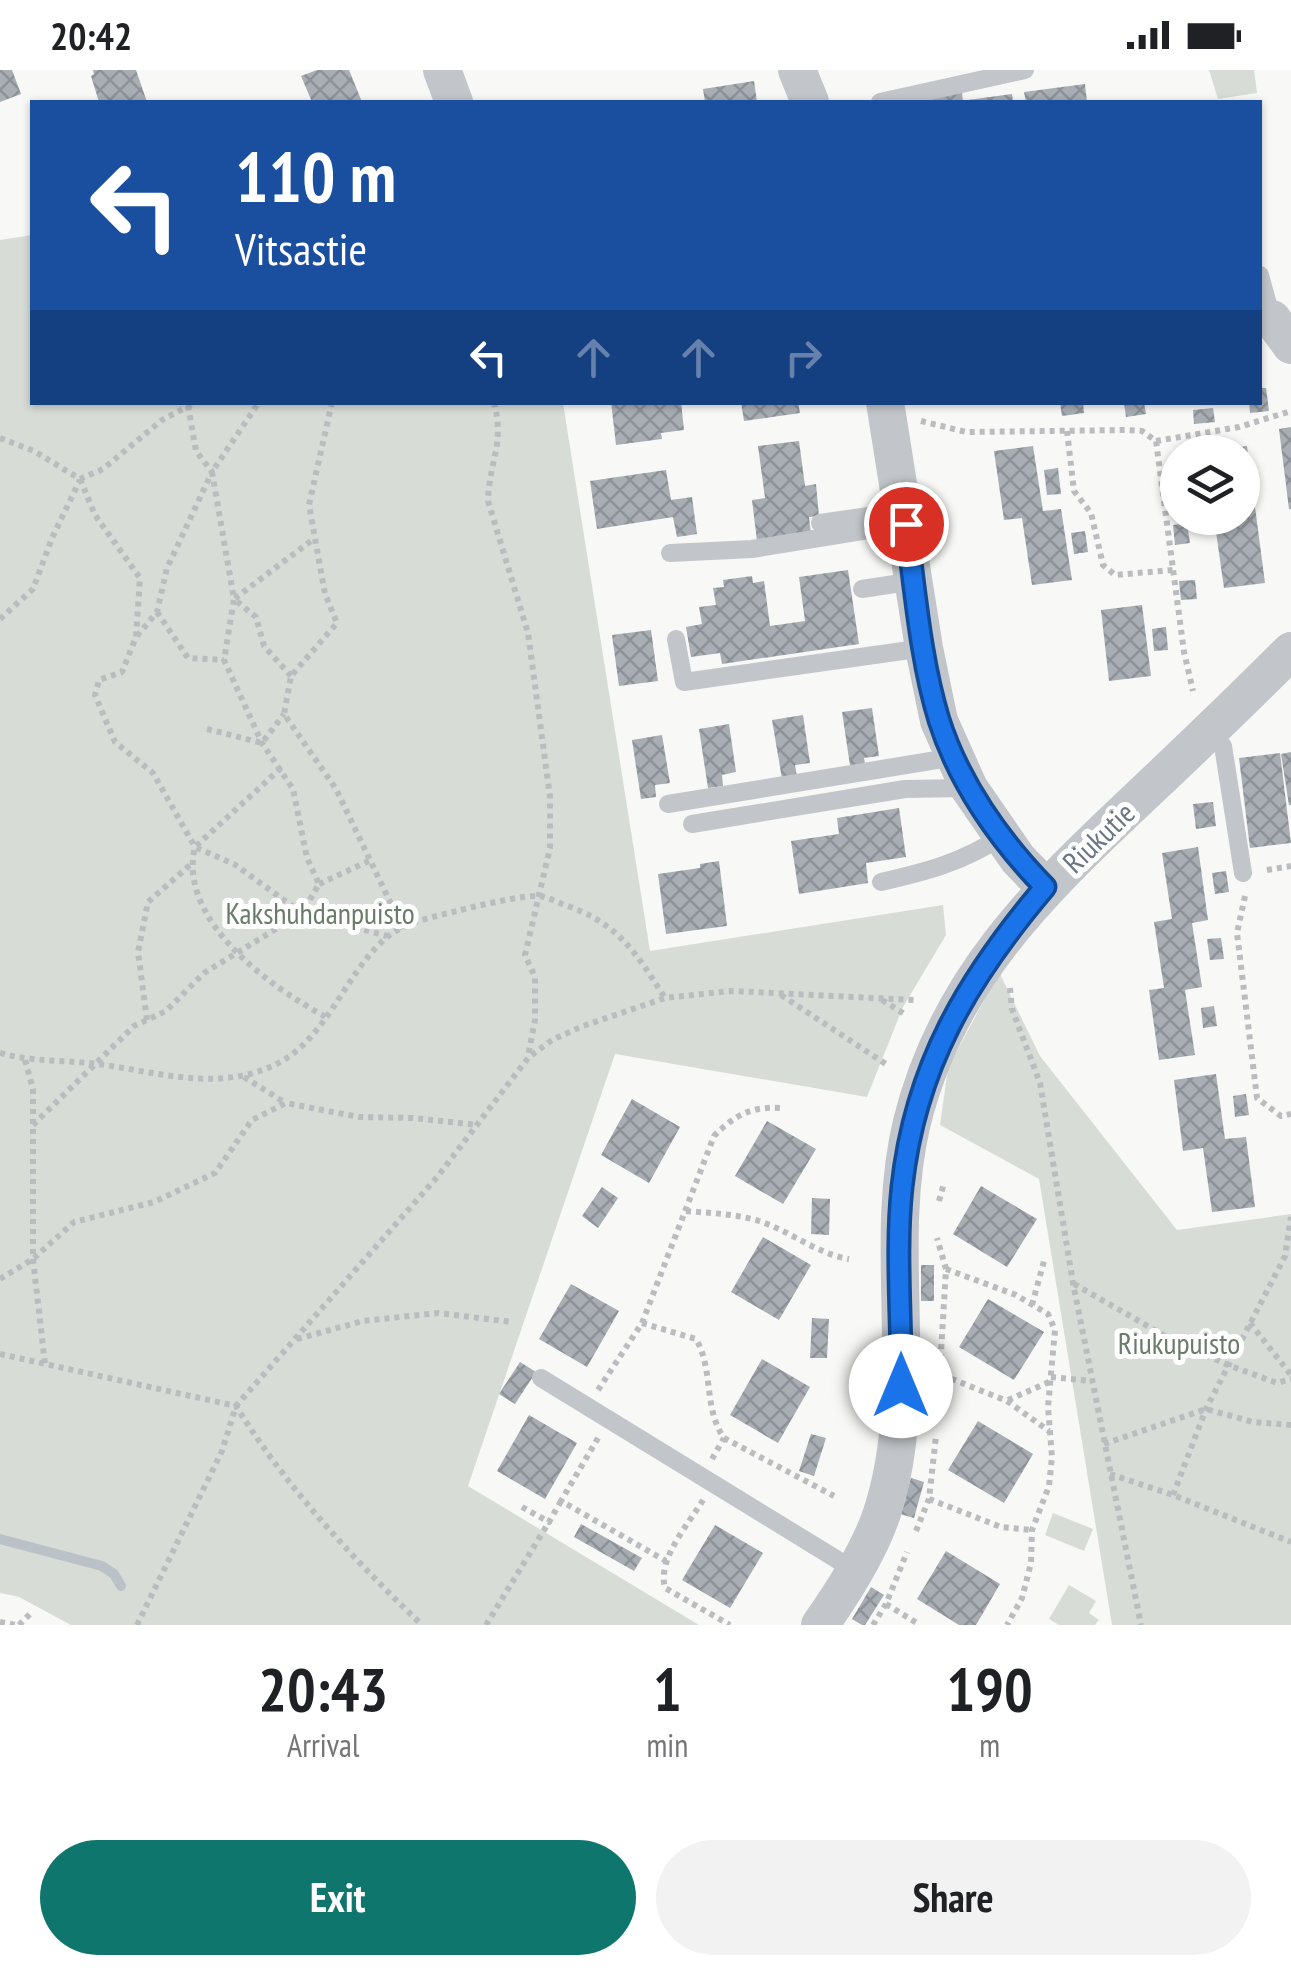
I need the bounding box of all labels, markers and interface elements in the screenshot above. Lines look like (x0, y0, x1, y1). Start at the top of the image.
text: 20:42 (50, 11, 132, 60)
text: 110 m (235, 131, 396, 221)
icon: left (70, 140, 200, 270)
text: Vitsastie (235, 219, 367, 277)
icon: left (461, 330, 516, 385)
icon: ahead (566, 330, 621, 385)
icon: ahead (671, 330, 726, 385)
icon: right (776, 330, 831, 385)
map controls (1160, 435, 1260, 535)
button: layers (1160, 435, 1260, 535)
pin (864, 482, 949, 567)
icon: arrive (879, 497, 934, 552)
street label: Riukutie (1054, 793, 1142, 881)
park label: Kakshuhdanpuisto (225, 893, 415, 932)
park label: Riukupuisto (1118, 1323, 1240, 1362)
position arrow (849, 1334, 953, 1438)
text: 20:43 (258, 1650, 388, 1728)
text: 1 (653, 1650, 682, 1728)
text: 190 (947, 1650, 1033, 1728)
text: Arrival (287, 1724, 359, 1766)
text: min (646, 1724, 688, 1766)
text: m (979, 1724, 1000, 1766)
button: Exit (40, 1840, 636, 1955)
button: Share (656, 1840, 1251, 1955)

